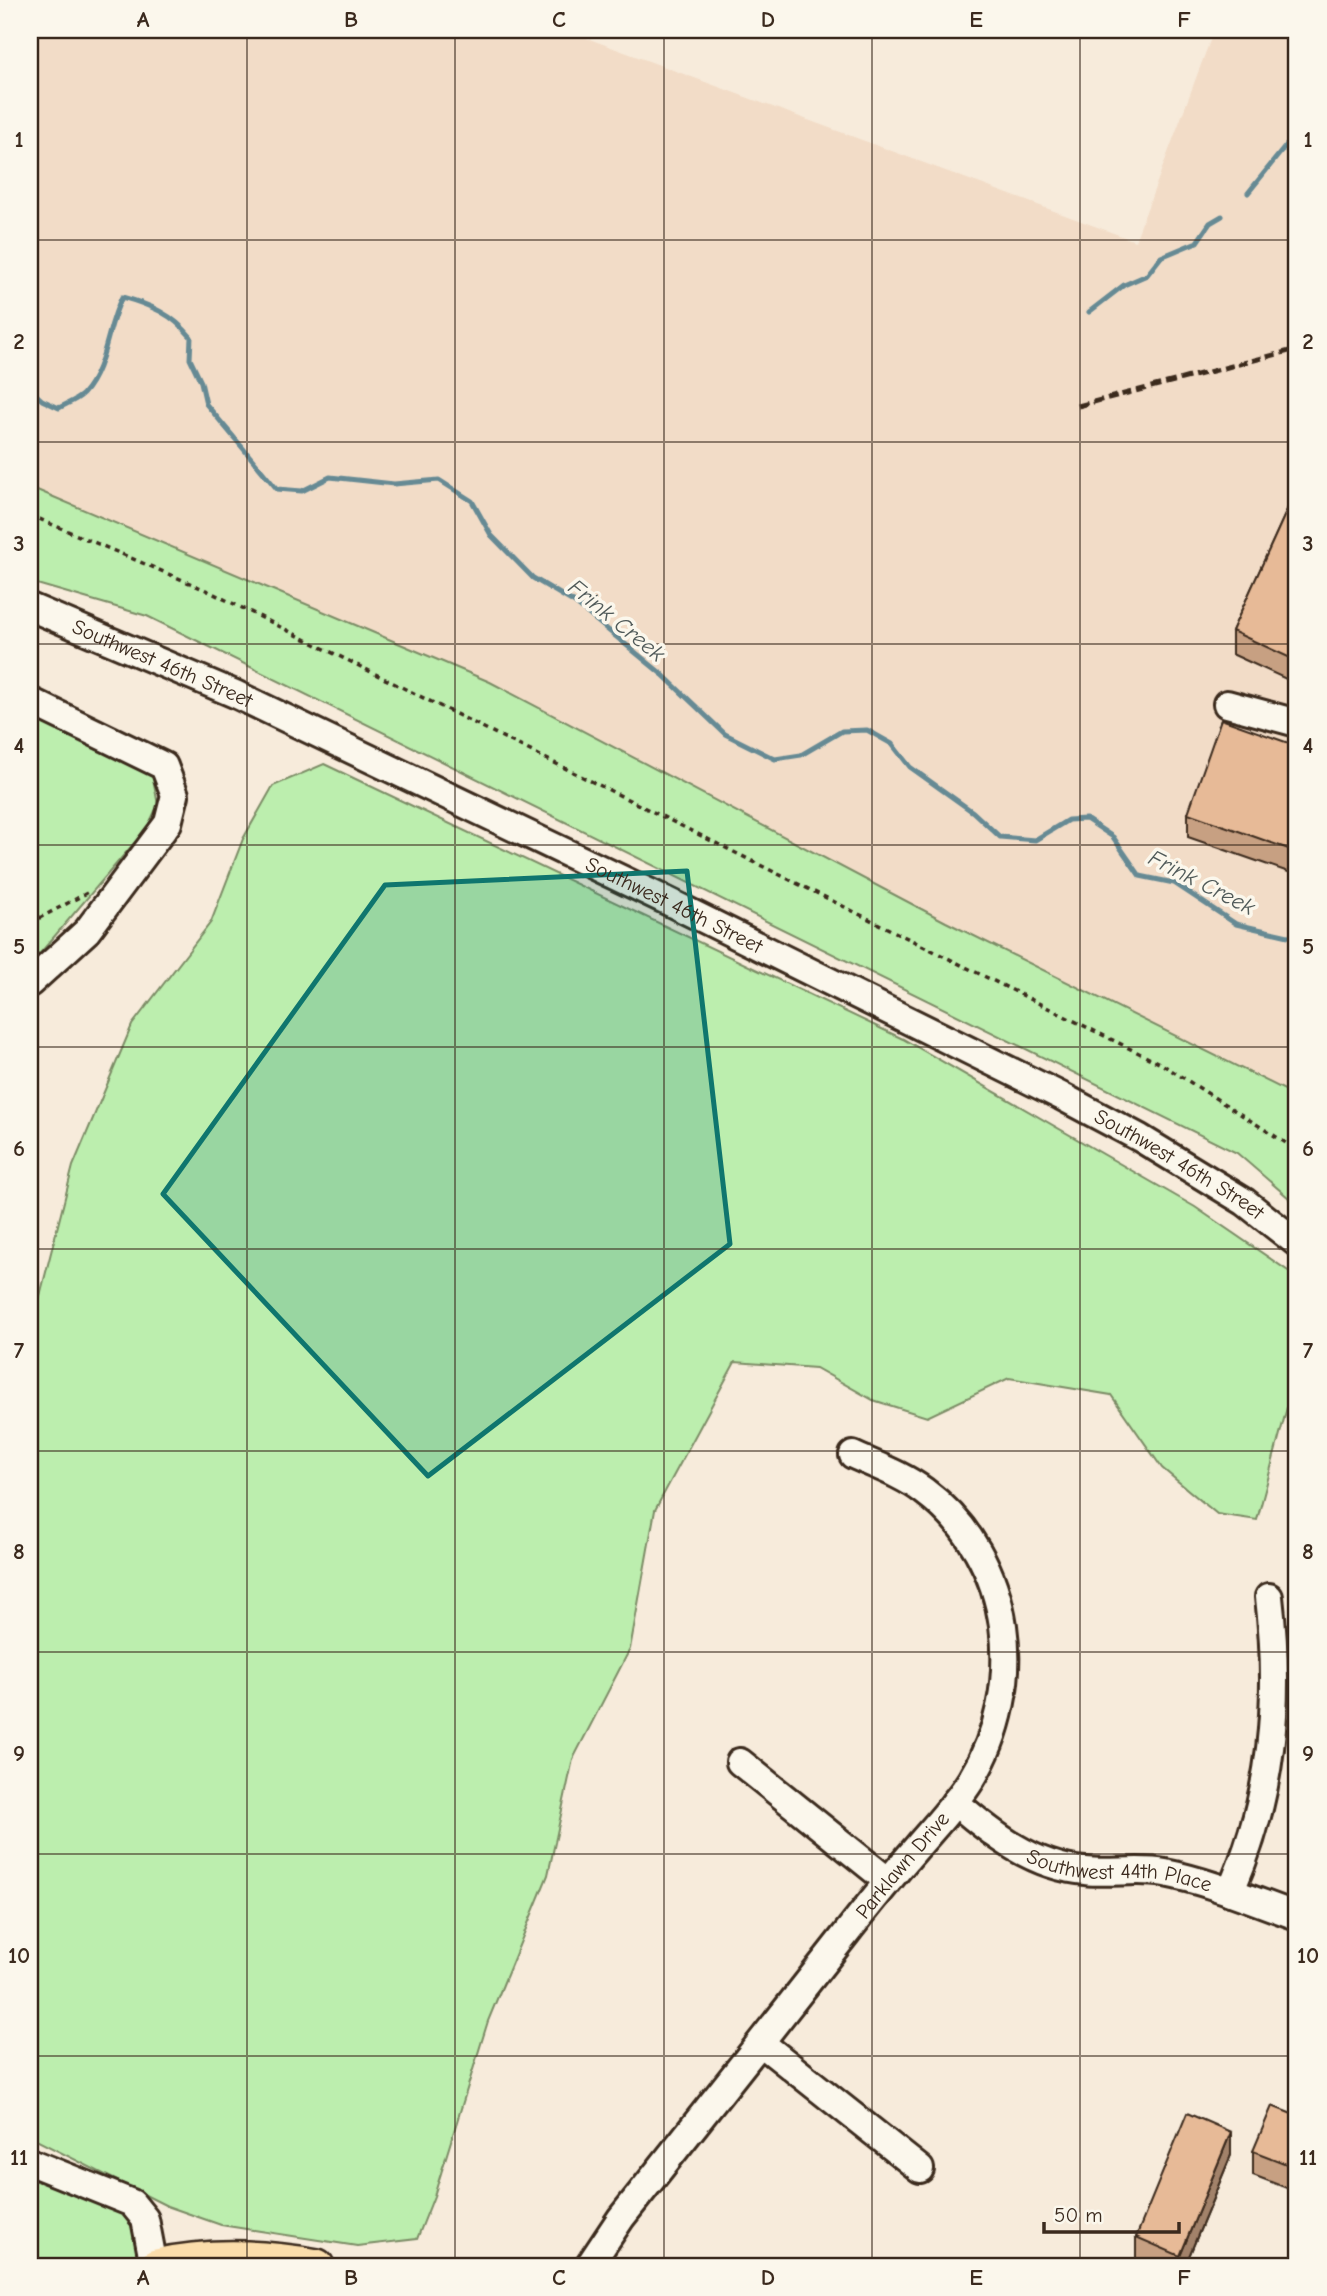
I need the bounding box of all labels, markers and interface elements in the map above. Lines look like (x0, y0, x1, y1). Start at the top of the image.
text: A (137, 6, 150, 33)
text: B (344, 6, 358, 33)
text: C (552, 6, 566, 33)
text: D (761, 6, 775, 33)
text: E (969, 6, 983, 33)
text: F (1177, 6, 1191, 33)
text: 1 (14, 126, 24, 153)
text: 1 (1303, 126, 1313, 153)
text: 2 (13, 328, 25, 355)
text: 2 (1302, 328, 1314, 355)
text: 3 (13, 530, 25, 557)
text: 3 (1302, 530, 1314, 557)
water label: Frink Creek (563, 573, 671, 668)
street label: Southwest 46th Street (69, 614, 257, 713)
text: 4 (14, 732, 25, 759)
text: 4 (1303, 732, 1314, 759)
water label: Frink Creek (1144, 844, 1260, 921)
street label: Southwest 46th Street (582, 852, 767, 959)
text: 5 (13, 933, 25, 960)
text: 5 (1302, 933, 1314, 960)
street label: Southwest 46th Street (1091, 1104, 1270, 1225)
text: 6 (13, 1135, 25, 1162)
text: 6 (1302, 1135, 1314, 1162)
text: 7 (14, 1337, 25, 1364)
text: 7 (1303, 1337, 1314, 1364)
text: 8 (13, 1538, 25, 1565)
text: 8 (1302, 1538, 1314, 1565)
text: 9 (13, 1740, 25, 1767)
text: 9 (1302, 1740, 1314, 1767)
street label: Parklawn Drive (851, 1807, 954, 1923)
street label: Southwest 44th Place (1023, 1844, 1215, 1897)
text: 10 (8, 1942, 30, 1969)
text: 10 (1297, 1942, 1319, 1969)
text: 11 (10, 2144, 28, 2171)
text: 11 (1299, 2144, 1317, 2171)
scale bar (1044, 2191, 1178, 2235)
text: 50 m (1054, 2203, 1103, 2227)
text: A (137, 2264, 150, 2291)
text: B (344, 2264, 358, 2291)
text: C (552, 2264, 566, 2291)
text: D (761, 2264, 775, 2291)
text: E (969, 2264, 983, 2291)
text: F (1177, 2264, 1191, 2291)

